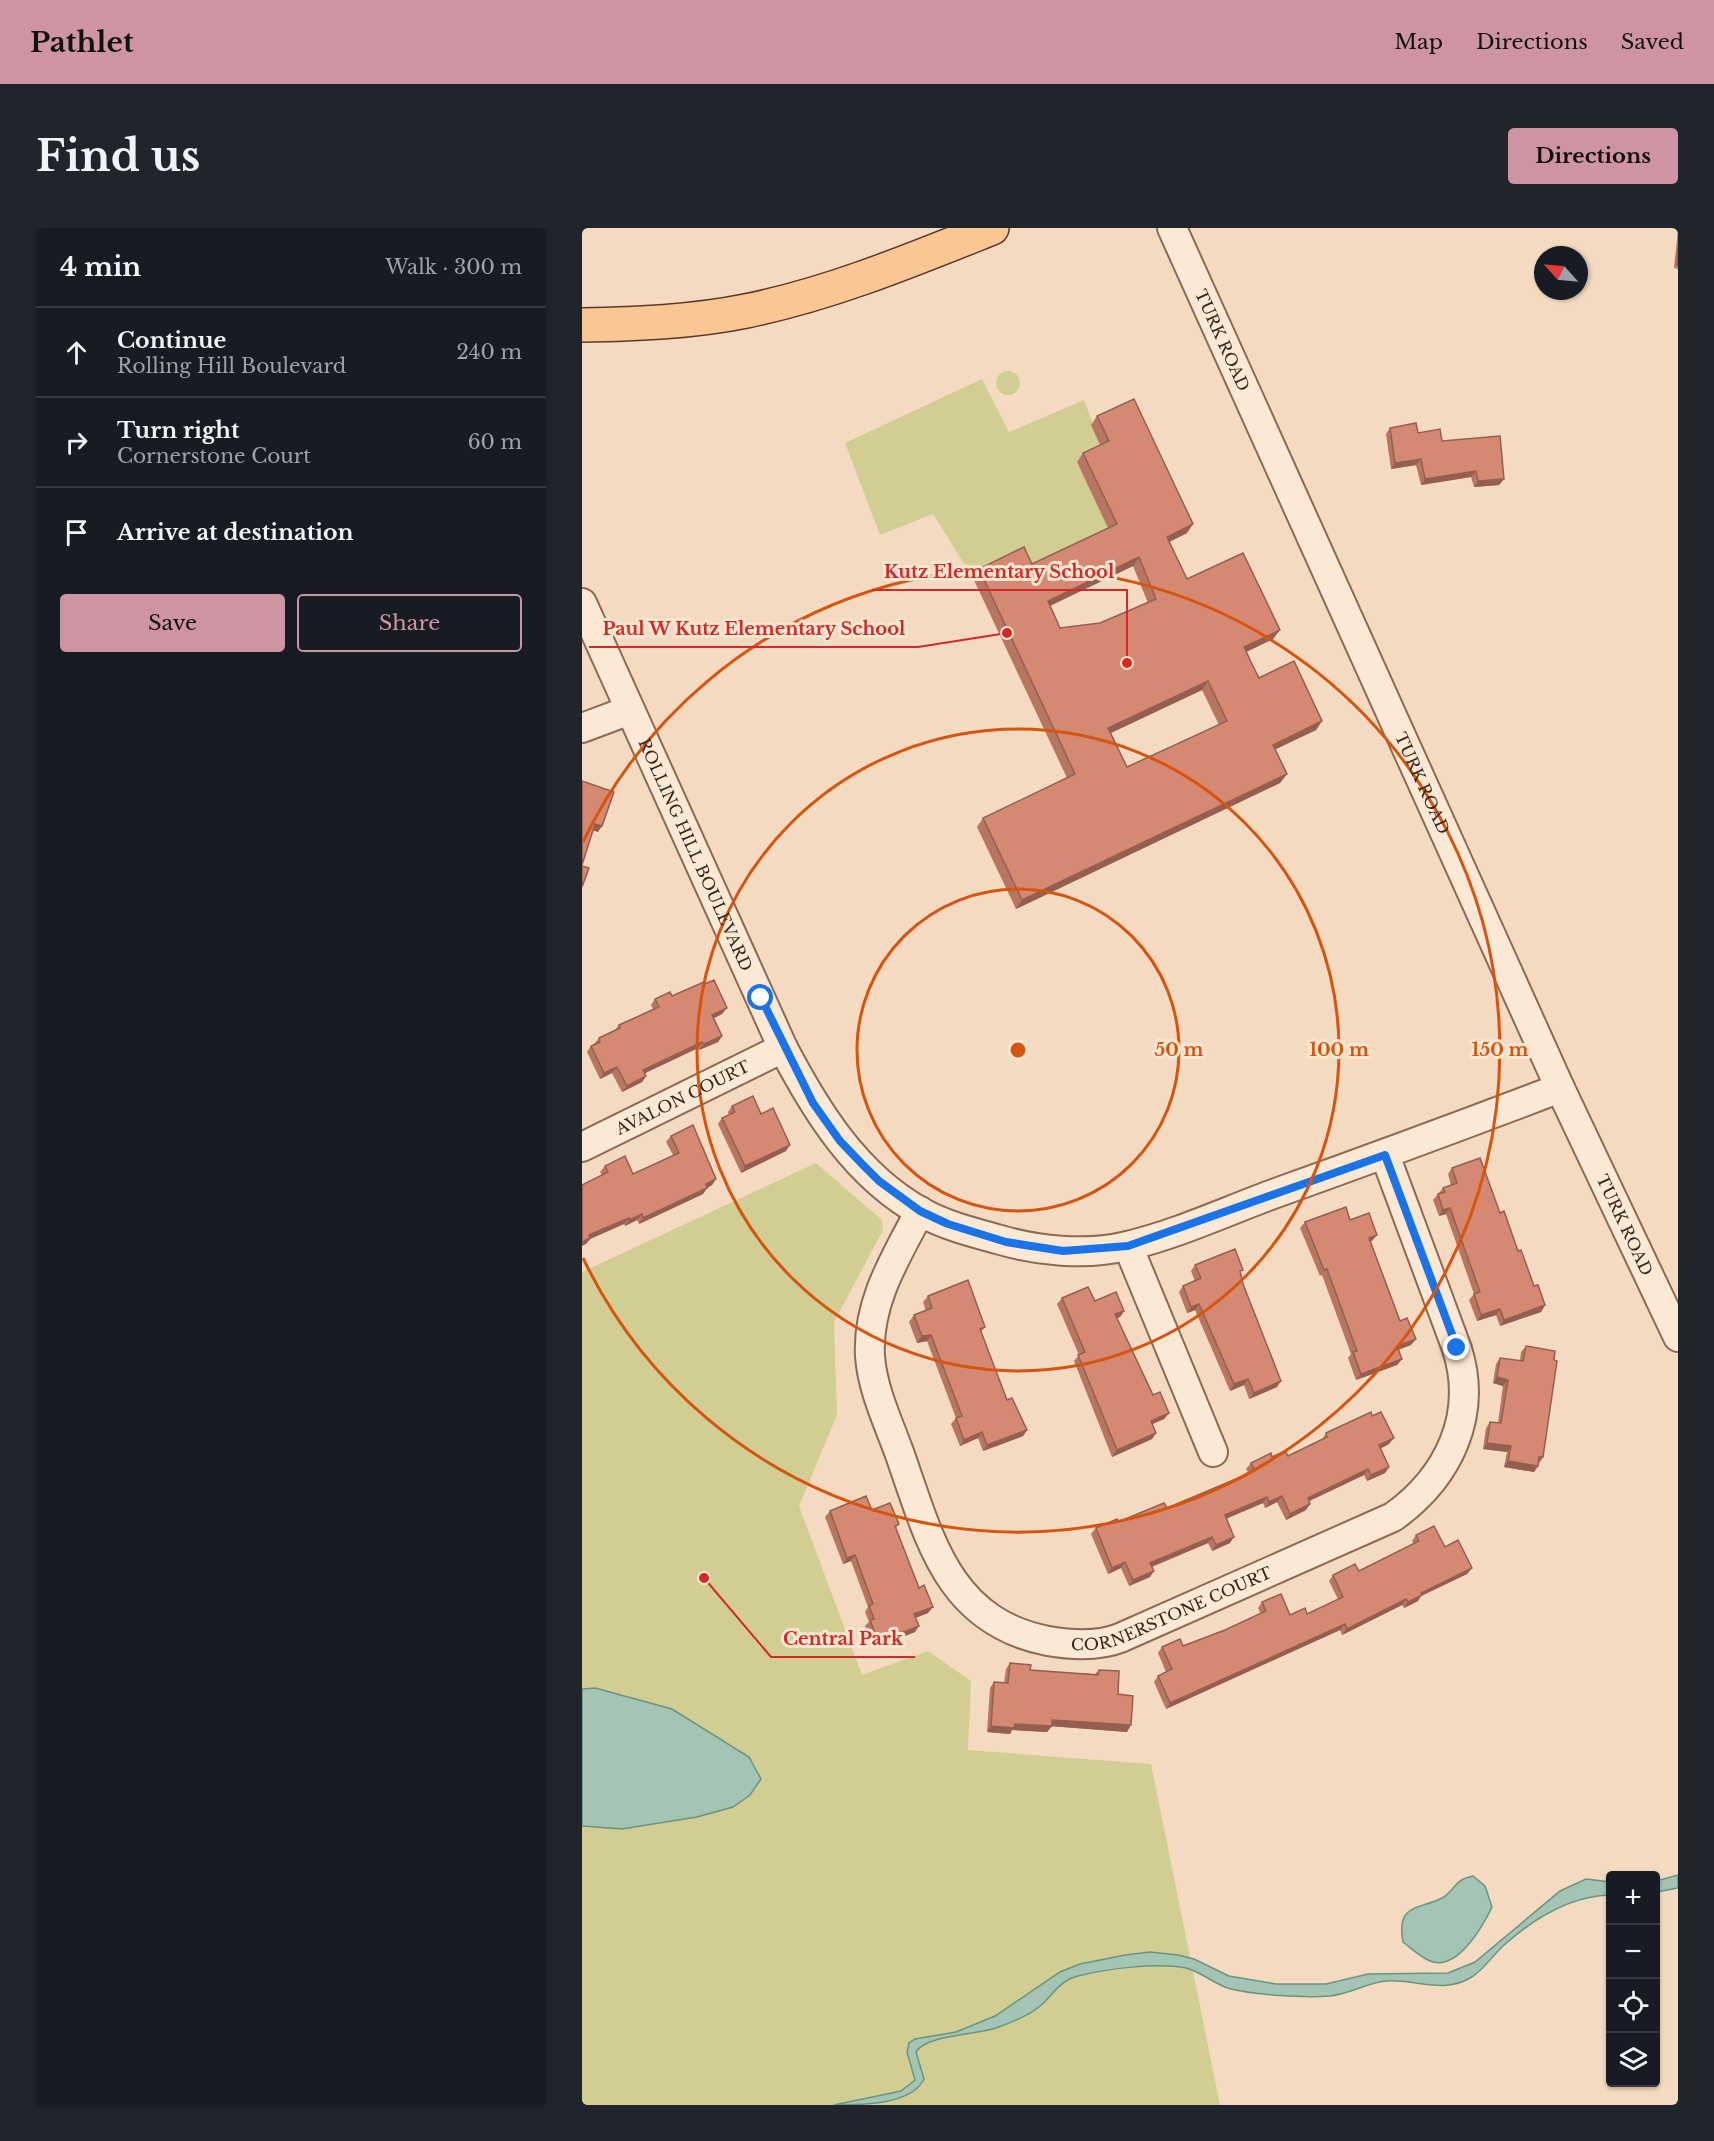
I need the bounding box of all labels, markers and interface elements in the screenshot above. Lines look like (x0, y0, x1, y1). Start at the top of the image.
text: Pathlet (30, 25, 134, 60)
text: Map (1394, 29, 1443, 55)
text: Directions (1476, 29, 1588, 55)
text: Saved (1621, 29, 1684, 55)
button: Directions (1508, 128, 1678, 184)
text: Find us (36, 130, 200, 182)
north arrow (1534, 246, 1588, 300)
text: 4 min (60, 251, 141, 283)
text: Walk · 300 m (385, 255, 522, 279)
street label: TURK ROAD (1191, 286, 1254, 394)
text: Continue (117, 327, 226, 354)
icon: ahead (60, 336, 93, 369)
text: 240 m (457, 340, 522, 364)
text: Rolling Hill Boulevard (117, 354, 346, 378)
text: Turn right (117, 417, 239, 444)
icon: right (60, 426, 93, 459)
text: 60 m (468, 430, 522, 454)
text: Cornerstone Court (117, 444, 311, 468)
icon: arrive (60, 516, 93, 549)
text: Arrive at destination (117, 519, 354, 546)
callout: Kutz Elementary School (872, 554, 1127, 590)
text: Kutz Elementary School (884, 561, 1115, 583)
button: Save (60, 594, 285, 652)
button: Share (297, 594, 522, 652)
callout: Paul W Kutz Elementary School (589, 611, 918, 647)
text: Paul W Kutz Elementary School (603, 618, 906, 640)
street label: TURK ROAD (1391, 729, 1454, 837)
street label: ROLLING HILL BOULEVARD (634, 735, 757, 974)
route start (747, 984, 773, 1010)
text: 50 m (1155, 1039, 1204, 1061)
text: 100 m (1309, 1039, 1369, 1061)
text: 150 m (1472, 1039, 1529, 1061)
centre of rings (1008, 1040, 1028, 1060)
street label: AVALON COURT (611, 1056, 753, 1139)
street label: TURK ROAD (1592, 1171, 1657, 1279)
route end (1443, 1334, 1469, 1360)
street label: CORNERSTONE COURT (1071, 1562, 1275, 1655)
callout: Central Park (771, 1621, 915, 1657)
text: Central Park (783, 1628, 904, 1650)
map controls (1606, 1871, 1660, 2087)
button: + (1606, 1871, 1660, 1925)
button: − (1606, 1925, 1660, 1979)
button: locate (1606, 1979, 1660, 2033)
button: layers (1606, 2033, 1660, 2087)

